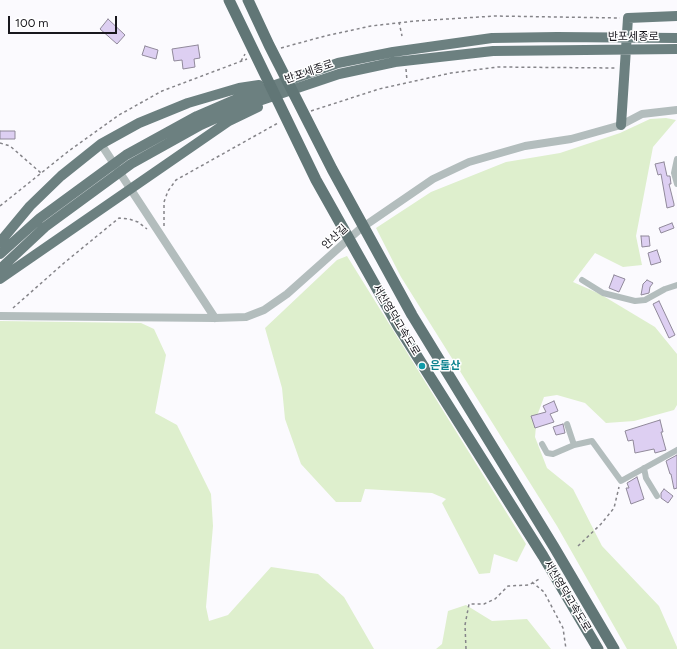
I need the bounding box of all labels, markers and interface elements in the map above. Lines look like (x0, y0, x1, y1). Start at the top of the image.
scale bar (10, 8, 119, 34)
text: 100 m (15, 16, 49, 30)
street label: 반포세종로 (608, 30, 658, 44)
street label: 반포세종로 (283, 58, 335, 86)
street label: 안산길 (319, 222, 351, 252)
street label: 서산영덕고속도로 (369, 282, 423, 358)
place label: 은둘산 (430, 359, 460, 373)
marker: 은둘산 (417, 361, 427, 371)
street label: 서산영덕고속도로 (540, 558, 594, 634)

